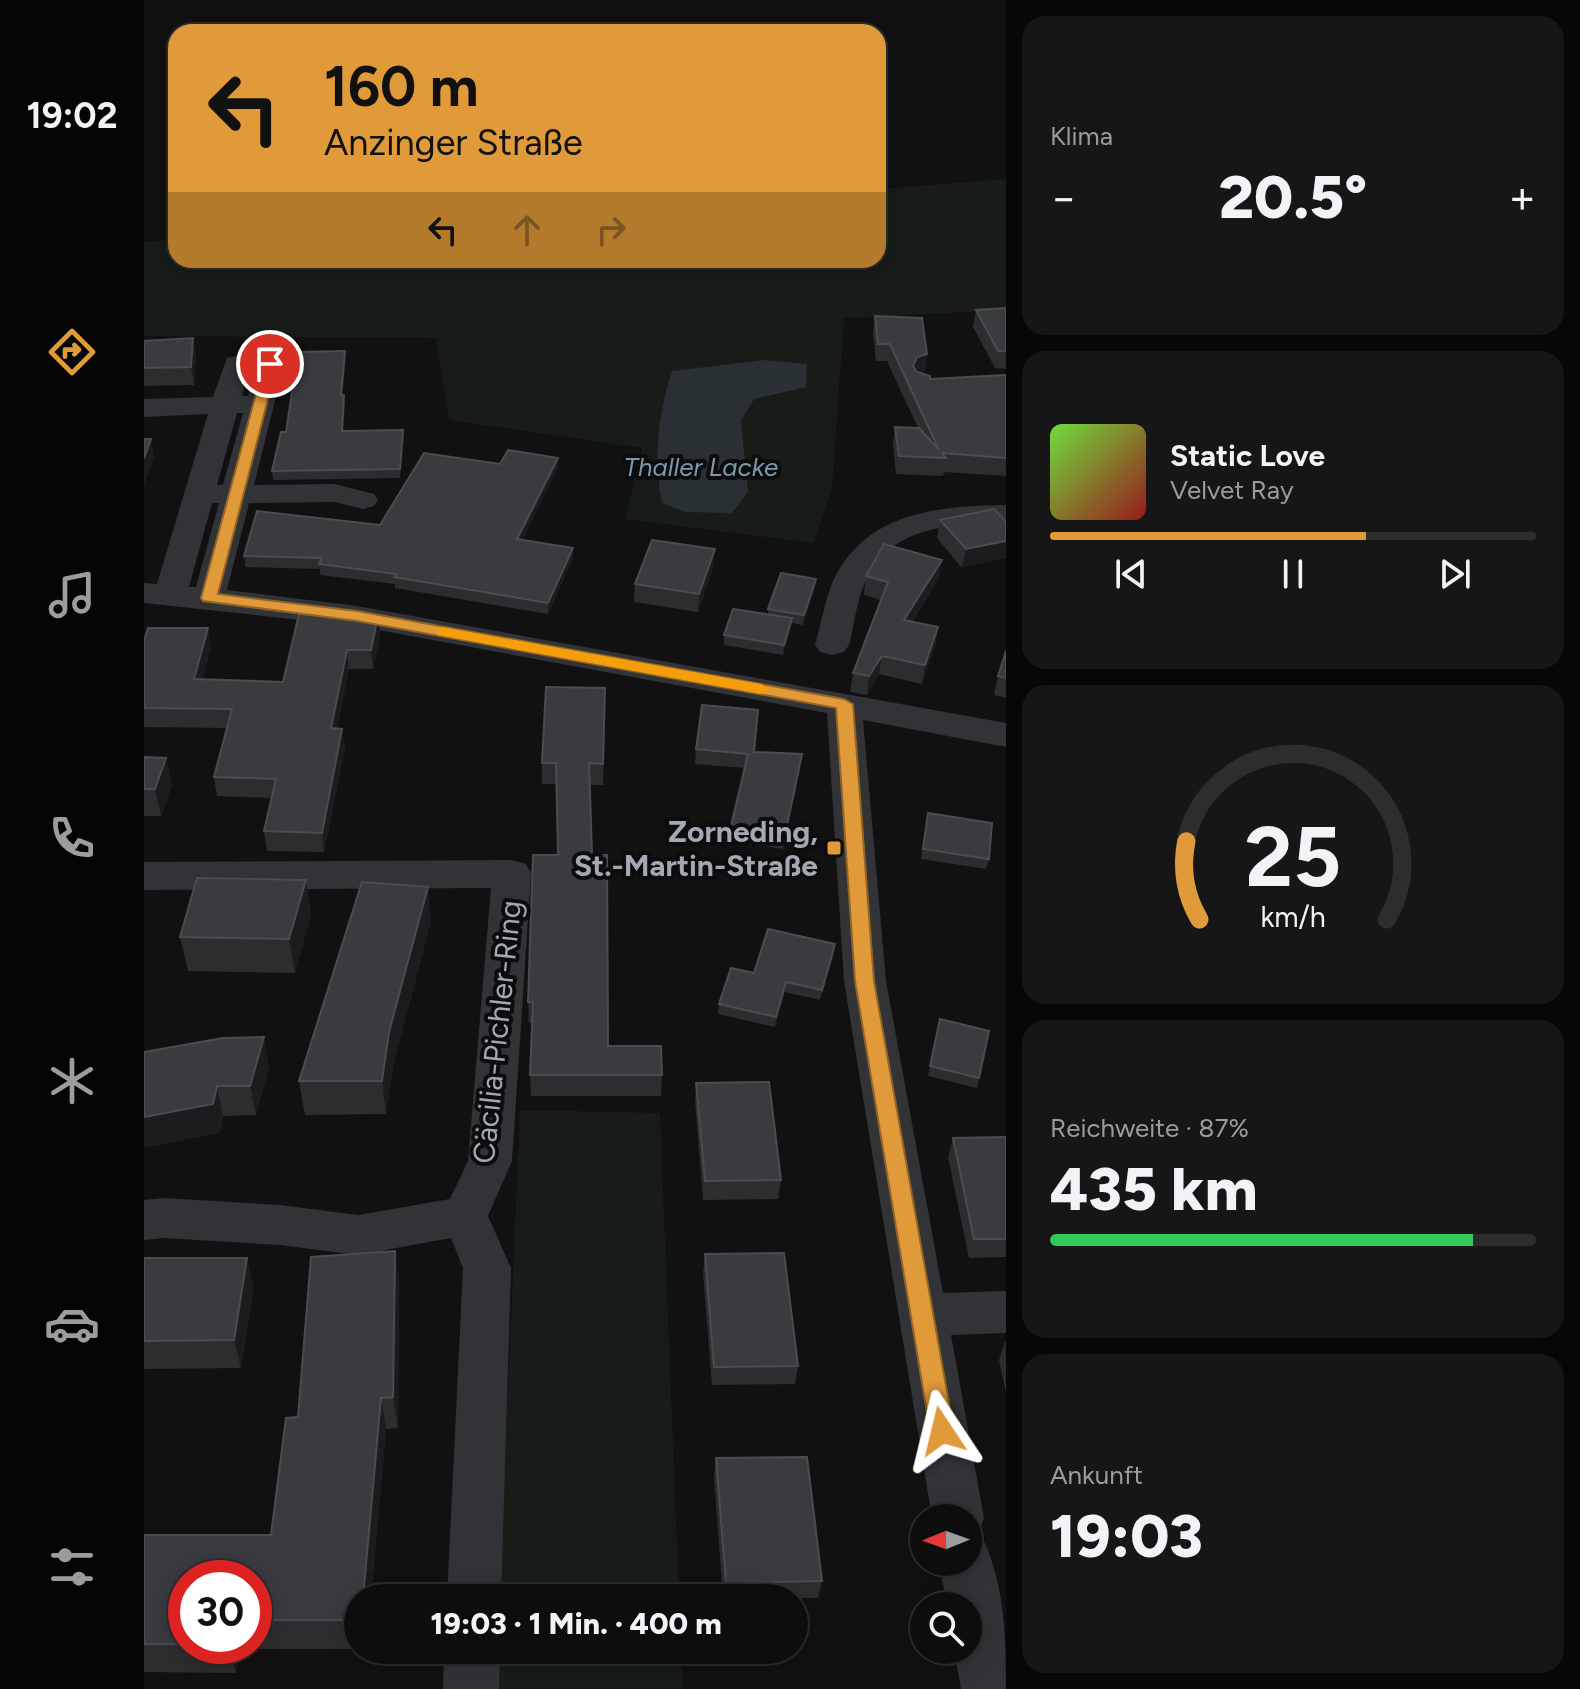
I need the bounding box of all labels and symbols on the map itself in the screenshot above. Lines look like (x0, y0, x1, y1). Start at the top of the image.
pin (236, 330, 304, 398)
water label: Thaller Lacke (624, 451, 778, 483)
place label: Zorneding, St.-Martin-Straße (574, 813, 818, 884)
marker: Zorneding, St.-Martin-Straße (825, 839, 843, 857)
street label: Cäcilia-Pichler-Ring (465, 899, 529, 1165)
position arrow (900, 1389, 984, 1473)
north arrow (910, 1504, 982, 1576)
speed limit sign: 30 (168, 1560, 272, 1664)

